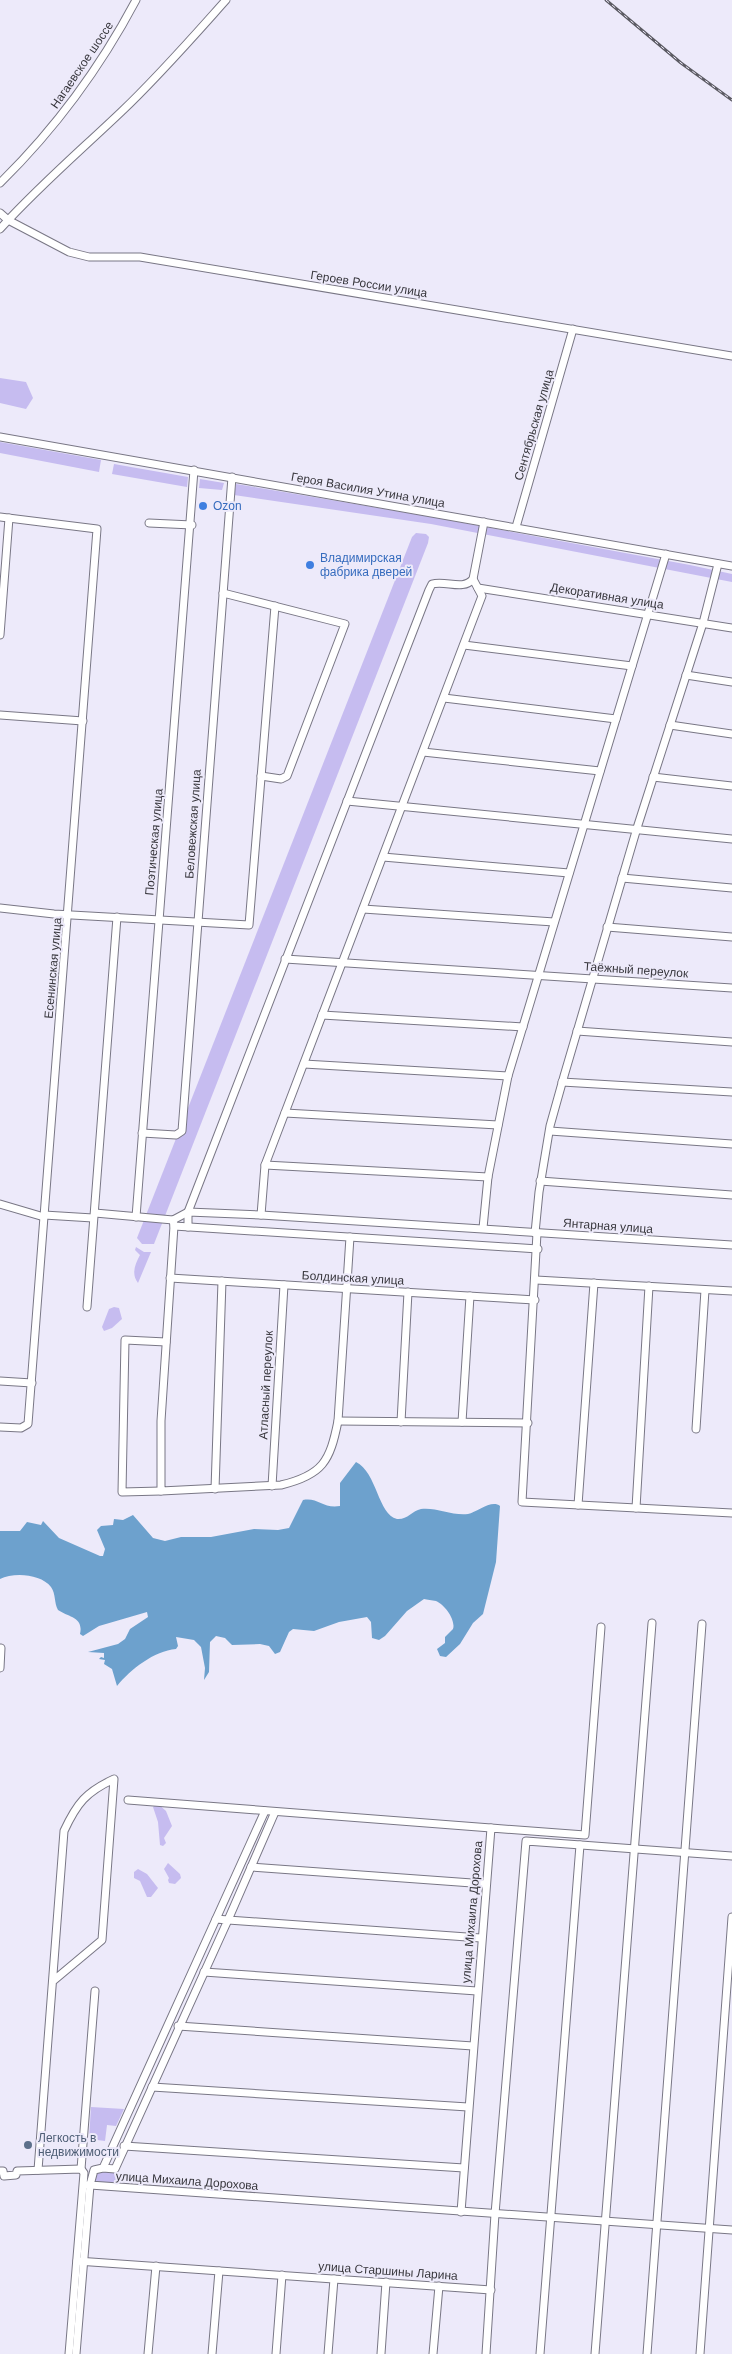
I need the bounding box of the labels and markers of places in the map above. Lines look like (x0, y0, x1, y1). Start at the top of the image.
place label: Ozon (213, 499, 242, 513)
marker: Ozon (197, 500, 209, 512)
place label: Владимирская фабрика дверей (320, 551, 412, 579)
marker: Владимирская фабрика дверей (304, 559, 316, 571)
place label: Легкость в недвижимости (38, 2131, 119, 2159)
marker: Легкость в недвижимости (22, 2139, 34, 2151)

